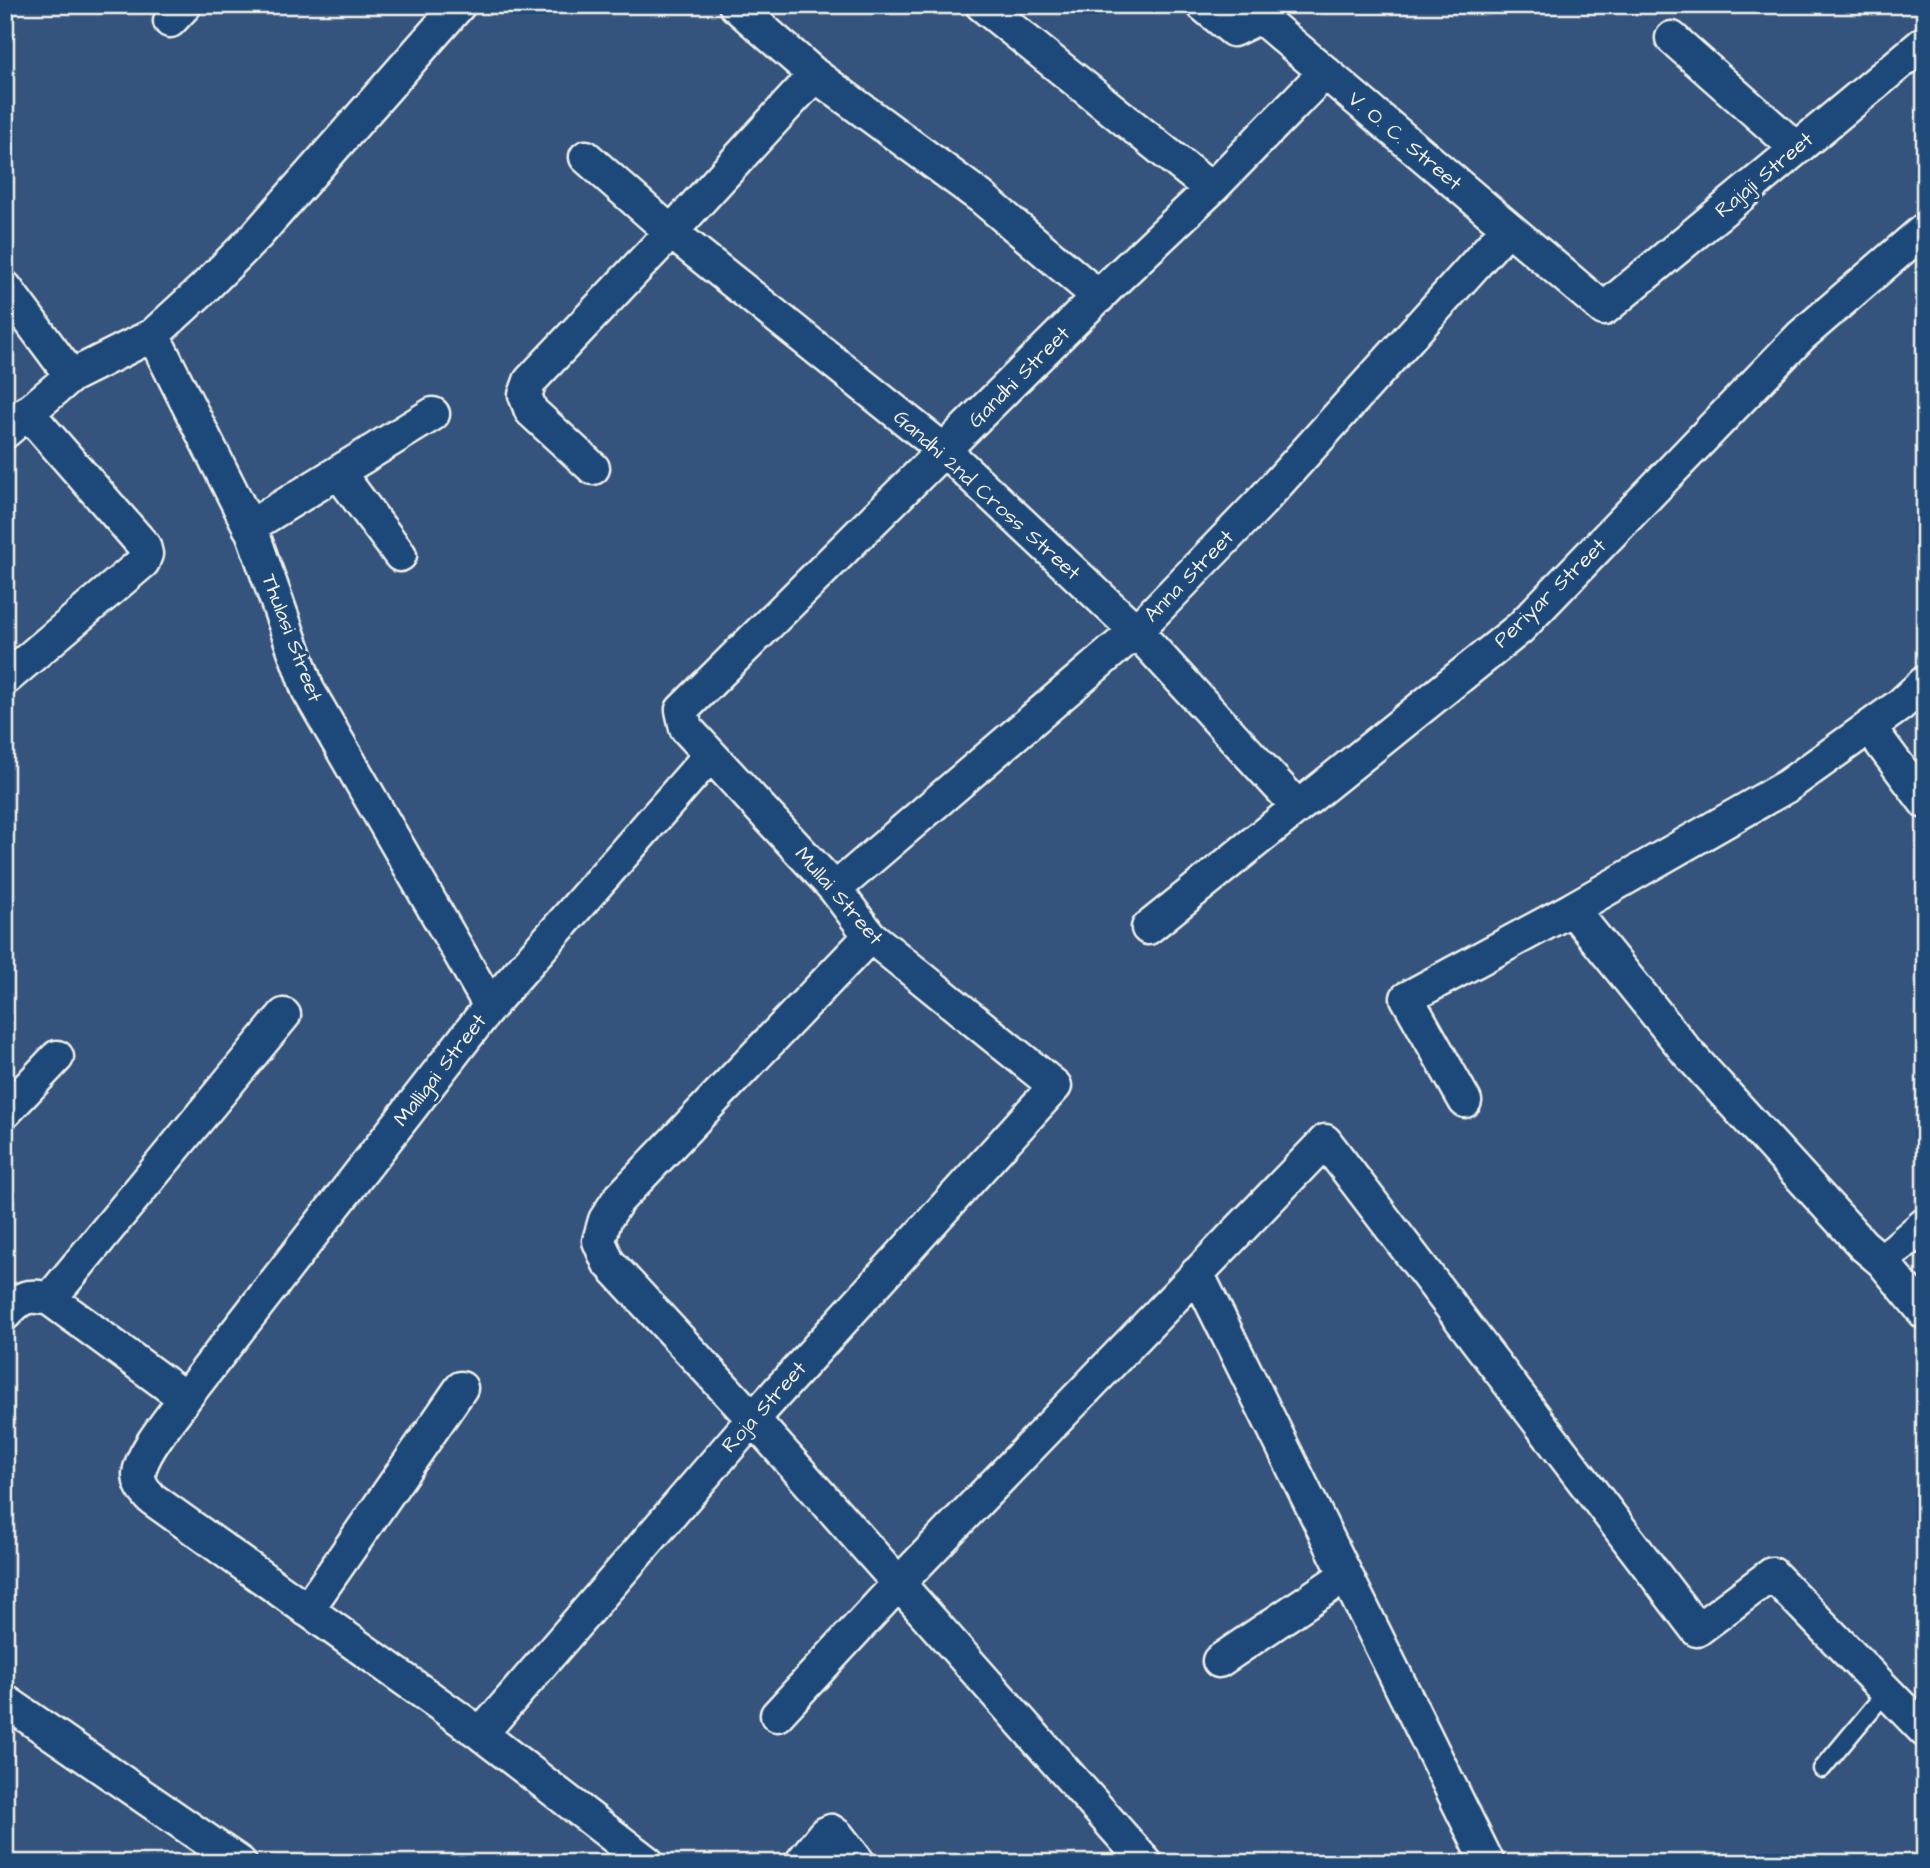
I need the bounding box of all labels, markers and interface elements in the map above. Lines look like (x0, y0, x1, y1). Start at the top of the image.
street label: V. O. C. Street (1342, 85, 1469, 198)
street label: Rajaji Street (1709, 125, 1820, 225)
street label: Gandhi Street (962, 319, 1077, 434)
street label: Gandhi 2nd Cross Street (887, 403, 1087, 587)
street label: Anna Street (1137, 523, 1241, 629)
street label: Periyar Street (1487, 531, 1615, 656)
street label: Thulasi Street (254, 570, 330, 707)
street label: Mullai Street (788, 841, 890, 952)
street label: Malligai Street (387, 1007, 495, 1134)
street label: Roja Street (715, 1354, 813, 1459)

